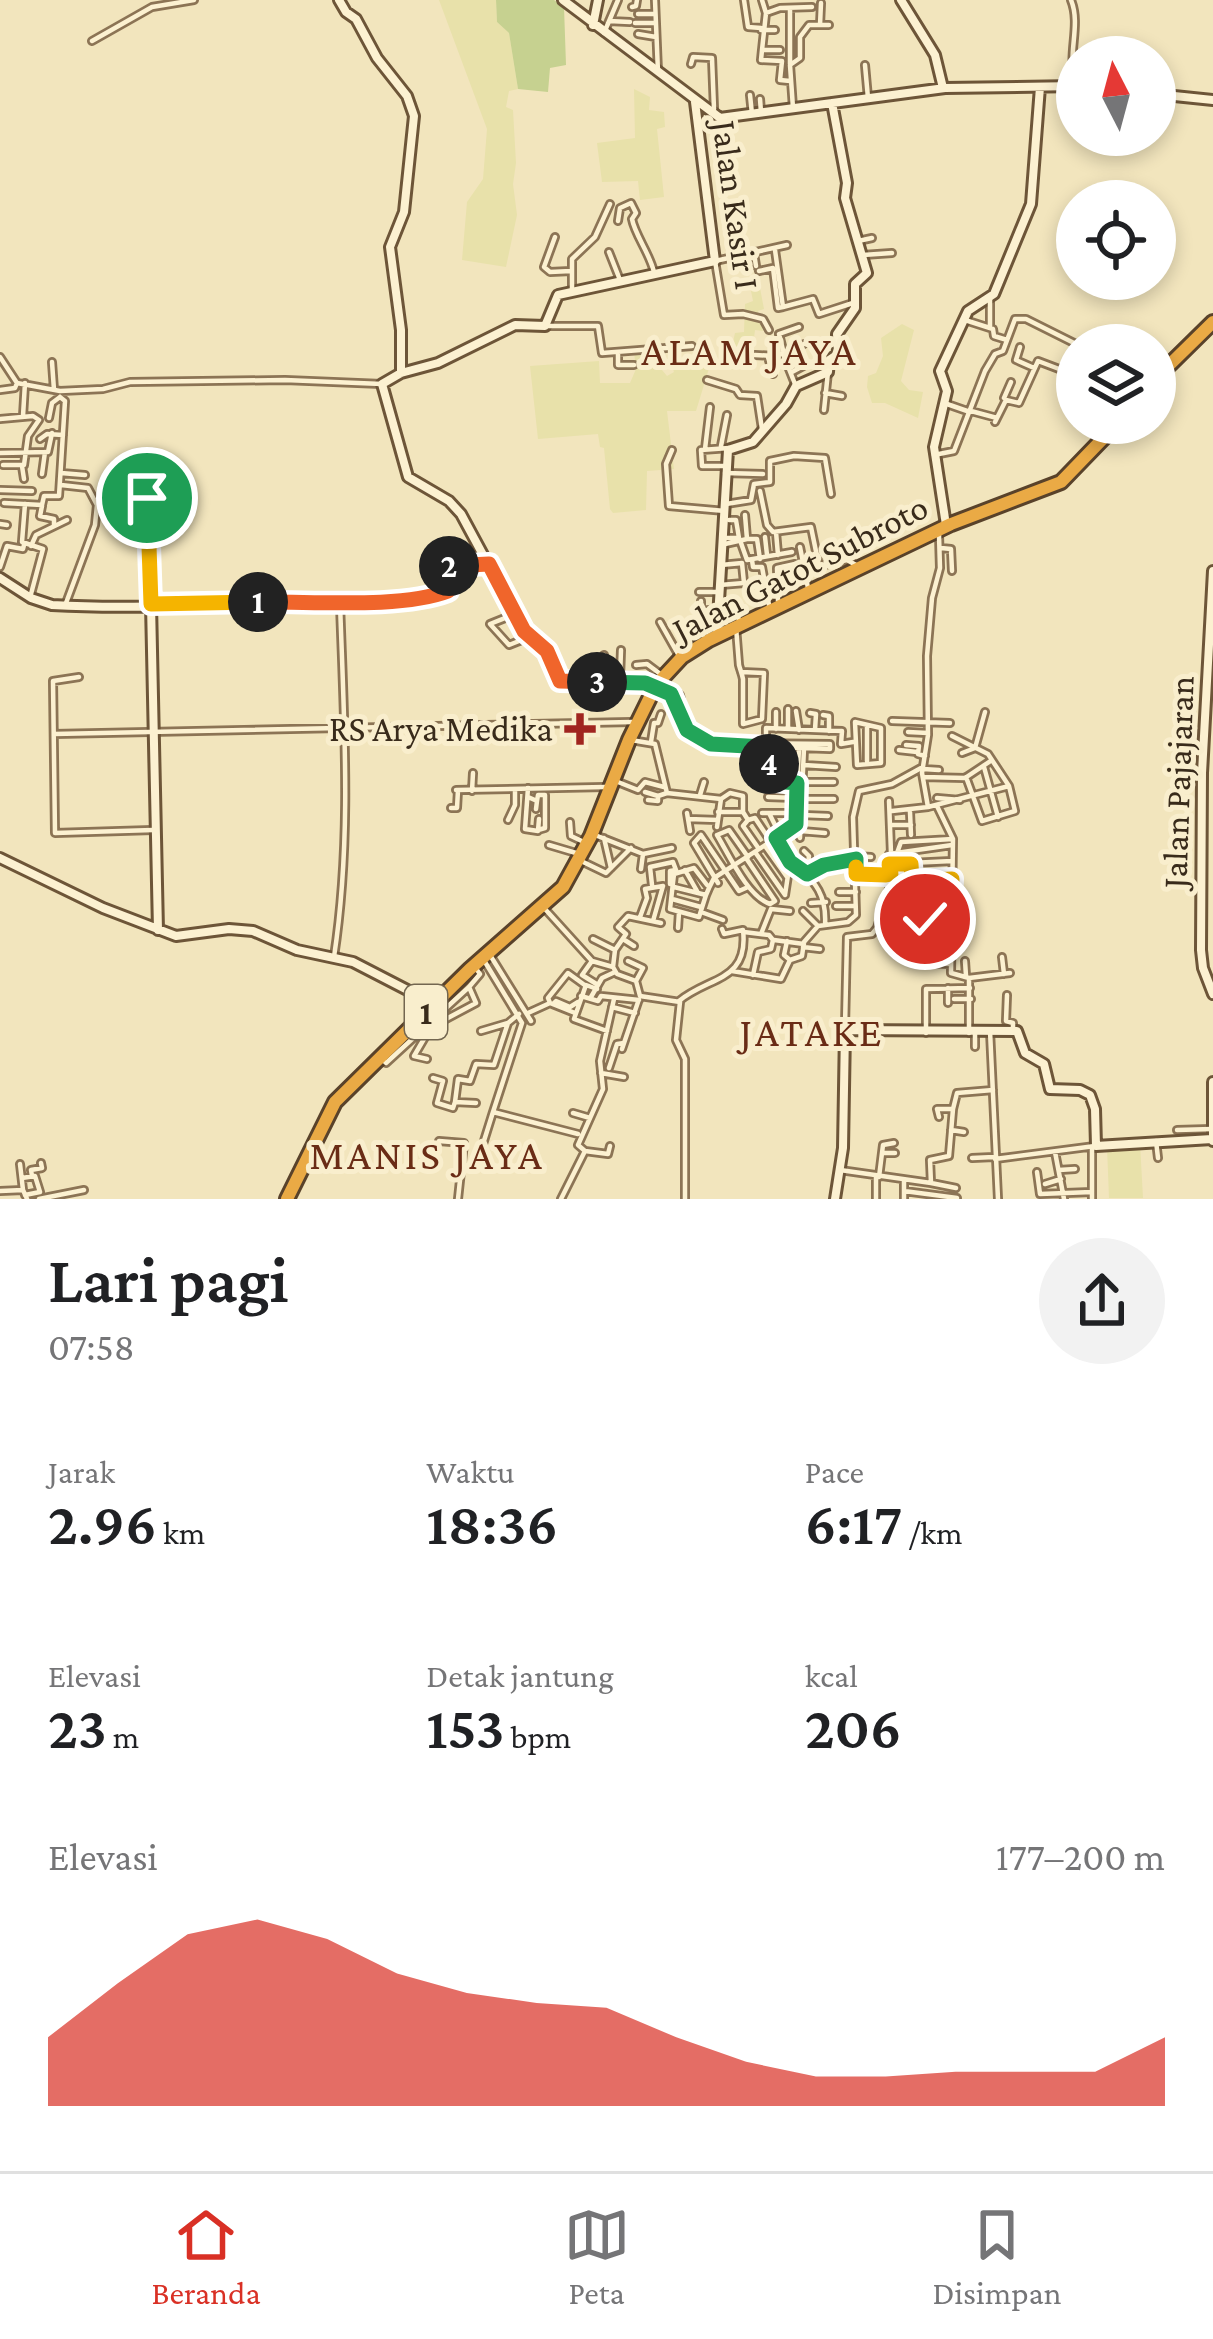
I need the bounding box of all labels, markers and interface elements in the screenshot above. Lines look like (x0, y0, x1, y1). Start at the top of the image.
north arrow (1056, 36, 1176, 156)
map controls (1056, 36, 1176, 444)
street label: Jalan Kasir I (704, 115, 768, 292)
button: locate (1056, 180, 1176, 300)
button: layers (1056, 324, 1176, 444)
district label: ALAM JAYA (641, 327, 859, 374)
pin (96, 447, 198, 549)
icon: arrive (114, 465, 180, 531)
street label: Jalan Gatot Subroto (663, 486, 934, 651)
pin: 2 (419, 536, 479, 596)
text: 2 (441, 547, 457, 584)
pin: 1 (228, 572, 288, 632)
text: 1 (252, 583, 264, 620)
pin: 3 (567, 652, 627, 712)
text: 3 (589, 663, 605, 700)
street label: Jalan Pajajaran (1154, 675, 1202, 892)
place label: RS Arya Medika (329, 709, 553, 749)
marker: RS Arya Medika (564, 713, 596, 745)
pin: 4 (739, 734, 799, 794)
text: 4 (760, 745, 778, 782)
pin (874, 868, 976, 970)
icon: check (892, 886, 958, 952)
road number: 1 (405, 985, 447, 1039)
district label: JATAKE (735, 1008, 885, 1055)
district label: MANIS JAYA (309, 1131, 545, 1178)
button: share (1039, 1238, 1165, 1364)
text: Lari pagi (48, 1243, 288, 1316)
text: 07:58 (48, 1325, 135, 1368)
text: Jarak (48, 1453, 115, 1490)
text: Waktu (426, 1453, 515, 1490)
text: Pace (805, 1453, 864, 1490)
text: 2.96 (48, 1490, 157, 1557)
text: 18:36 (426, 1490, 558, 1557)
text: 6:17 (805, 1490, 902, 1557)
text: km (157, 1514, 205, 1551)
text: /km (902, 1514, 962, 1551)
text: Elevasi (48, 1657, 141, 1694)
text: Detak jantung (426, 1657, 614, 1694)
text: kcal (805, 1657, 858, 1694)
text: 23 (48, 1694, 107, 1761)
text: 153 (426, 1694, 504, 1761)
text: 206 (805, 1694, 902, 1761)
text: m (107, 1718, 139, 1755)
text: bpm (504, 1718, 571, 1755)
text: Elevasi (48, 1835, 158, 1878)
text: 177–200 m (996, 1835, 1165, 1878)
tab: Beranda (151, 2202, 261, 2311)
tab: Peta (564, 2202, 630, 2311)
tab: Disimpan (933, 2202, 1062, 2311)

